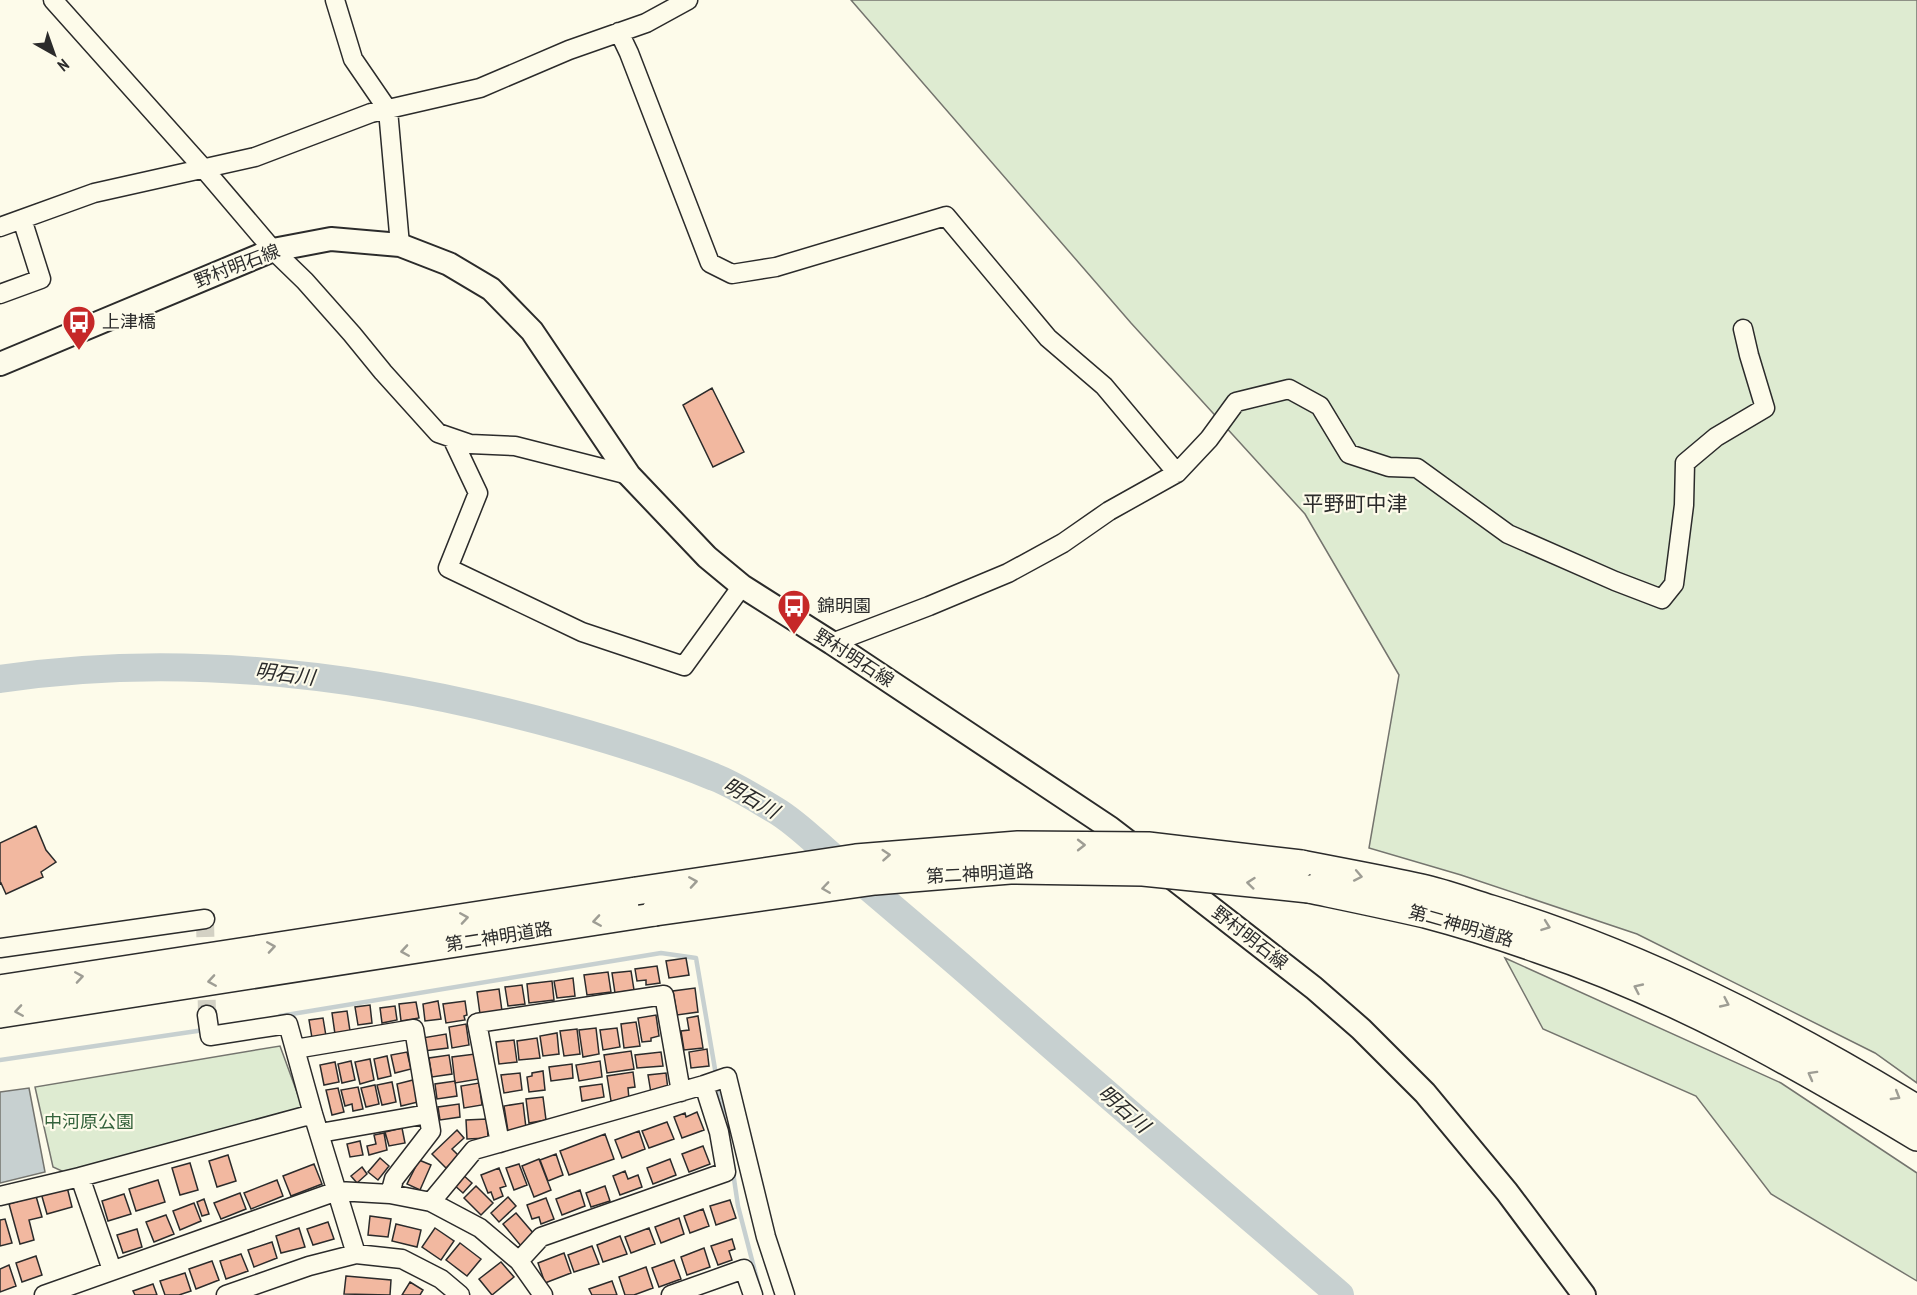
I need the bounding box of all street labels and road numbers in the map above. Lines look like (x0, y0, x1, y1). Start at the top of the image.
street label: 野村明石線 (191, 239, 283, 292)
street label: 野村明石線 (810, 623, 898, 692)
street label: 第二神明道路 (925, 859, 1035, 888)
street label: 第二神明道路 (1406, 900, 1516, 951)
street label: 野村明石線 (1208, 901, 1293, 974)
street label: 第二神明道路 (444, 917, 554, 956)

